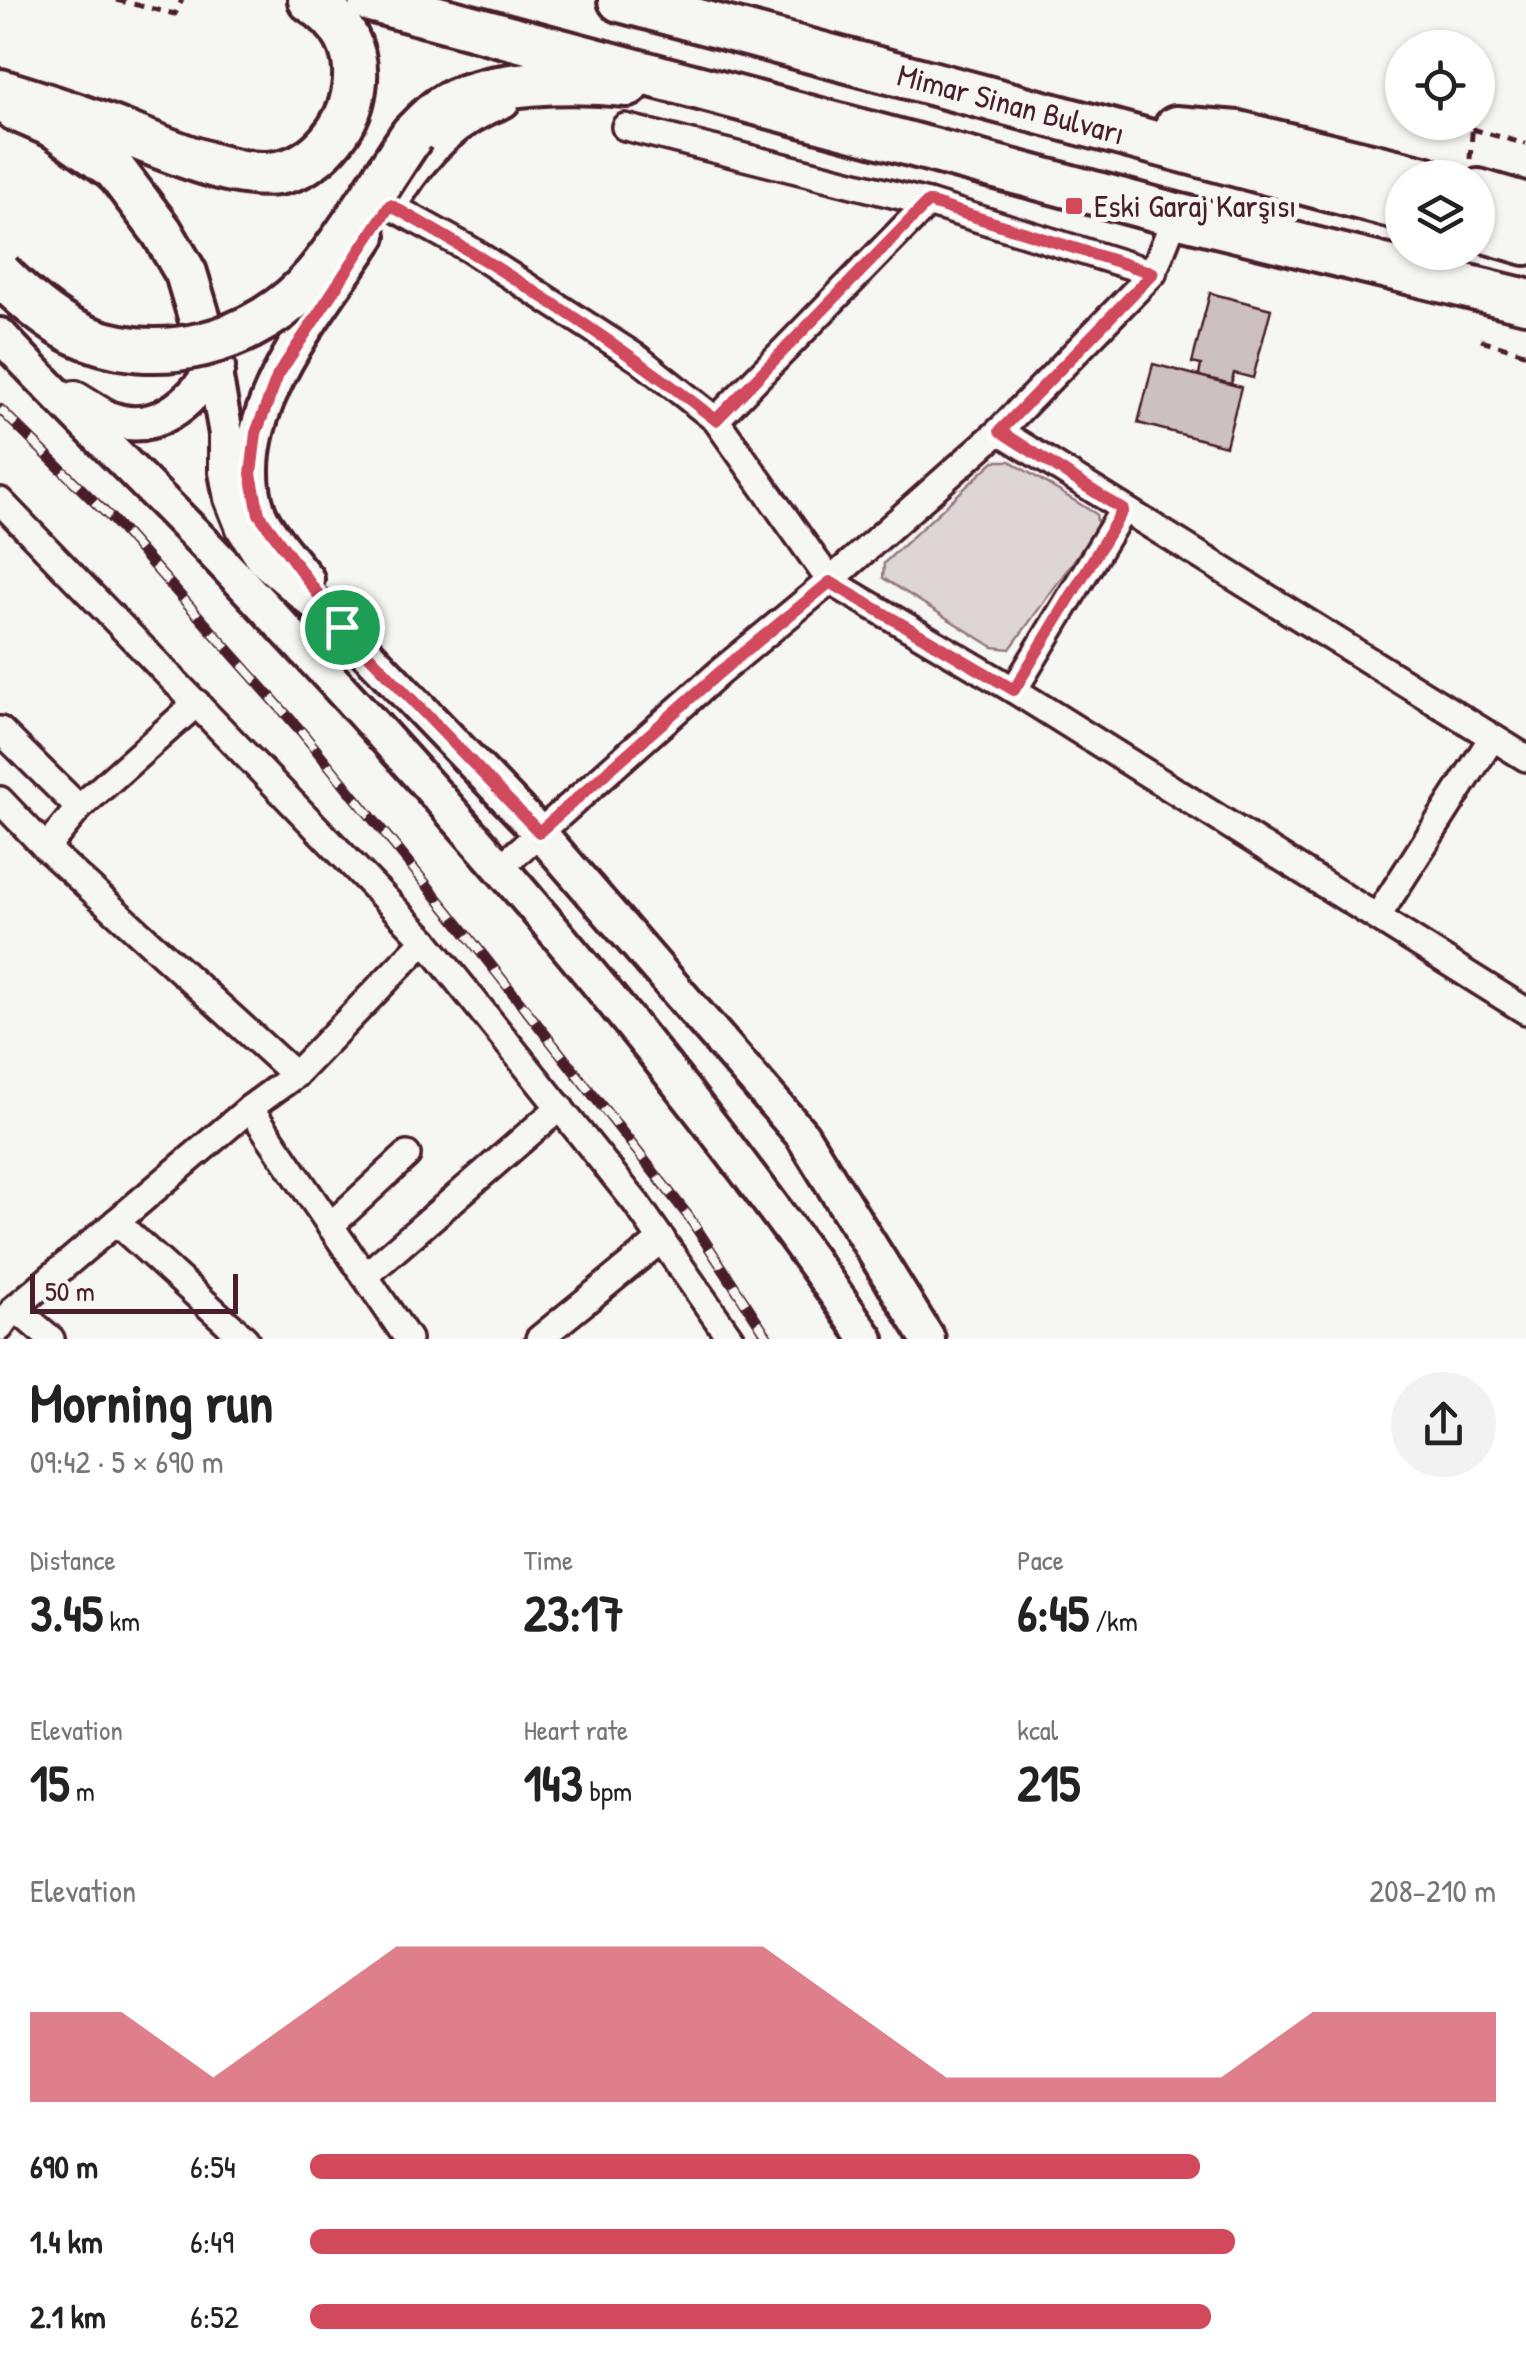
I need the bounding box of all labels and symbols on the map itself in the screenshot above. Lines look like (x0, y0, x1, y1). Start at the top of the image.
street label: Mimar Sinan Bulvarı (893, 53, 1129, 154)
place label: Eski Garaj Karşısı (1094, 184, 1297, 227)
marker: Eski Garaj Karşısı (1063, 195, 1085, 217)
pin (300, 585, 385, 670)
scale bar (30, 1269, 238, 1314)

